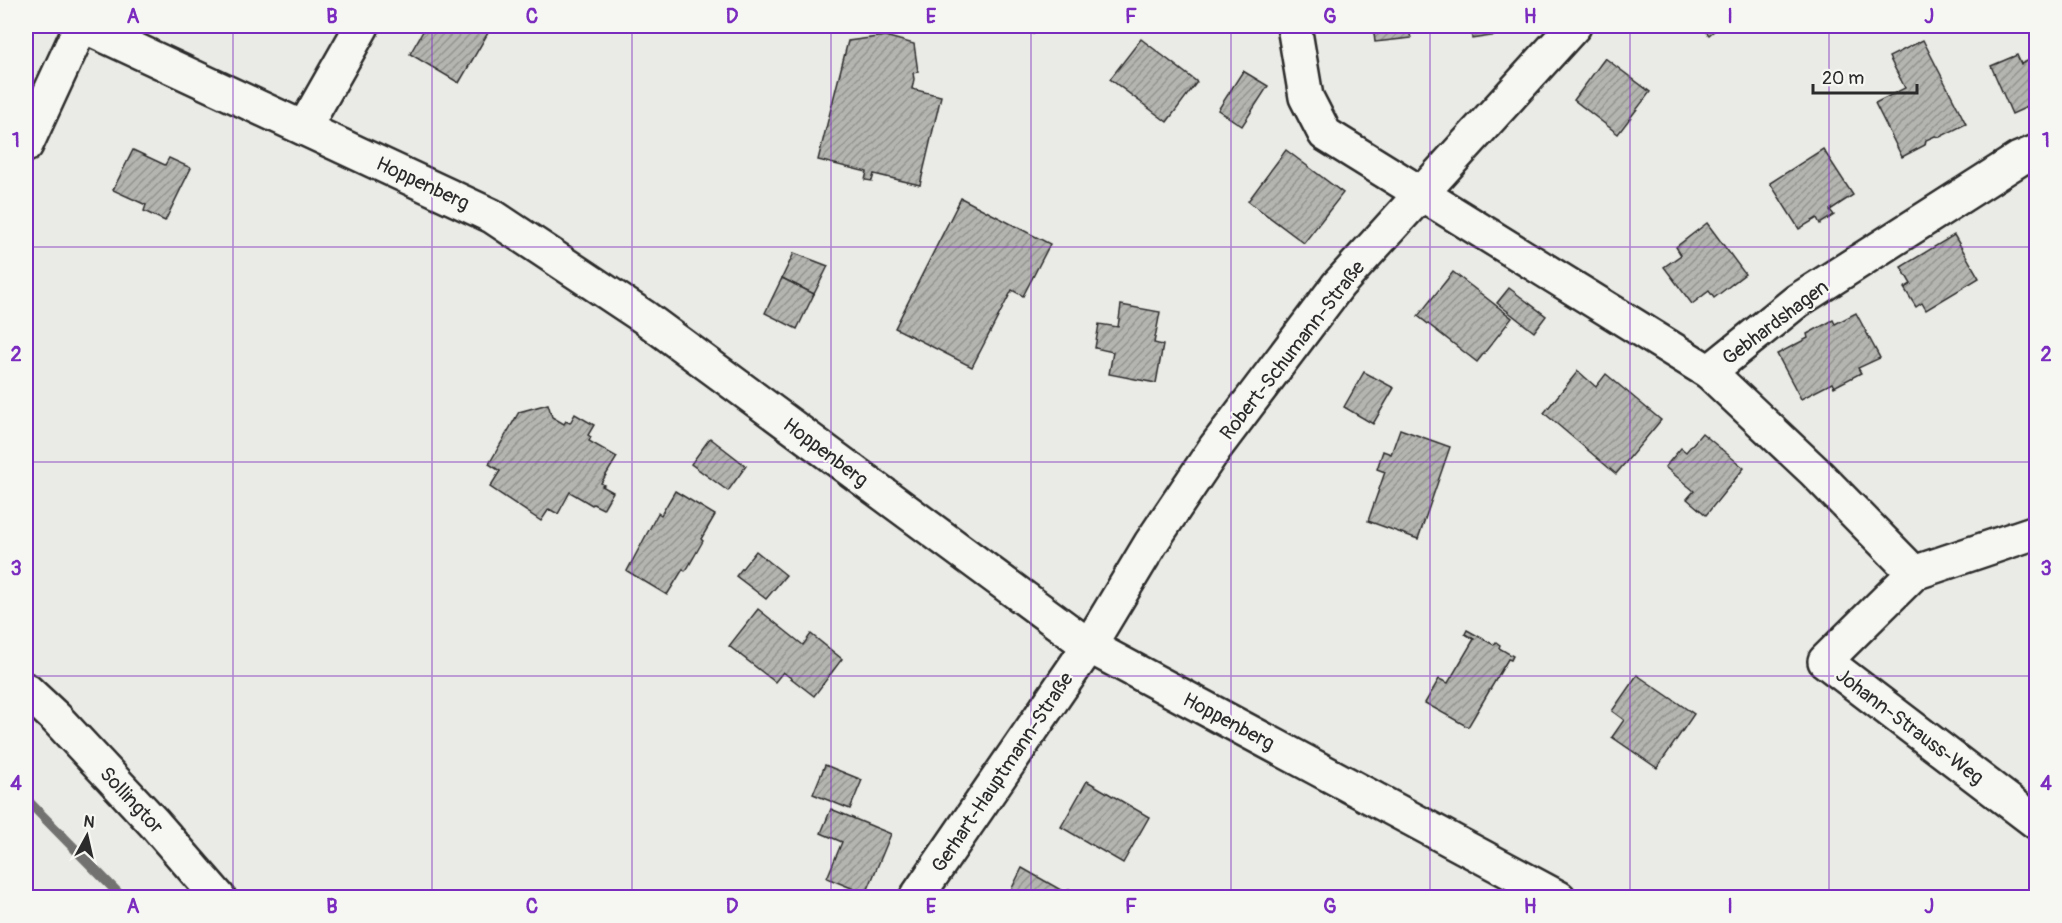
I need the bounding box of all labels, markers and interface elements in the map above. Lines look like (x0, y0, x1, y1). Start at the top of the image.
text: A (127, 4, 140, 29)
text: B (326, 4, 338, 29)
text: C (526, 4, 538, 29)
text: D (726, 4, 739, 29)
text: E (926, 4, 937, 29)
text: F (1125, 4, 1137, 29)
text: G (1323, 4, 1337, 29)
text: H (1524, 4, 1537, 29)
text: I (1727, 4, 1733, 29)
text: J (1924, 4, 1934, 29)
scale bar (1813, 57, 1916, 95)
text: 20 m (1822, 67, 1864, 90)
text: 1 (12, 128, 20, 153)
text: 1 (2042, 128, 2050, 153)
street label: Hoppenberg (372, 151, 473, 216)
street label: Robert-Schumann-Straße (1215, 255, 1370, 445)
street label: Gebhardshagen (1717, 274, 1833, 370)
text: 2 (10, 342, 22, 367)
text: 2 (2040, 342, 2052, 367)
street label: Hoppenberg (778, 412, 873, 493)
text: 3 (10, 556, 22, 581)
text: 3 (2040, 556, 2052, 581)
street label: Johann-Strauss-Weg (1831, 663, 1989, 790)
street label: Gerhart-Hauptmann-Straße (926, 667, 1079, 877)
street label: Hoppenberg (1179, 687, 1279, 756)
street label: Sollingtor (94, 762, 169, 839)
text: 4 (10, 771, 22, 796)
text: 4 (2040, 771, 2052, 796)
north arrow (57, 806, 117, 866)
text: N (82, 811, 96, 833)
text: A (127, 894, 140, 919)
text: B (326, 894, 338, 919)
text: C (526, 894, 538, 919)
text: D (726, 894, 739, 919)
text: E (926, 894, 937, 919)
text: F (1125, 894, 1137, 919)
text: G (1323, 894, 1337, 919)
text: H (1524, 894, 1537, 919)
text: I (1727, 894, 1733, 919)
text: J (1924, 894, 1934, 919)

